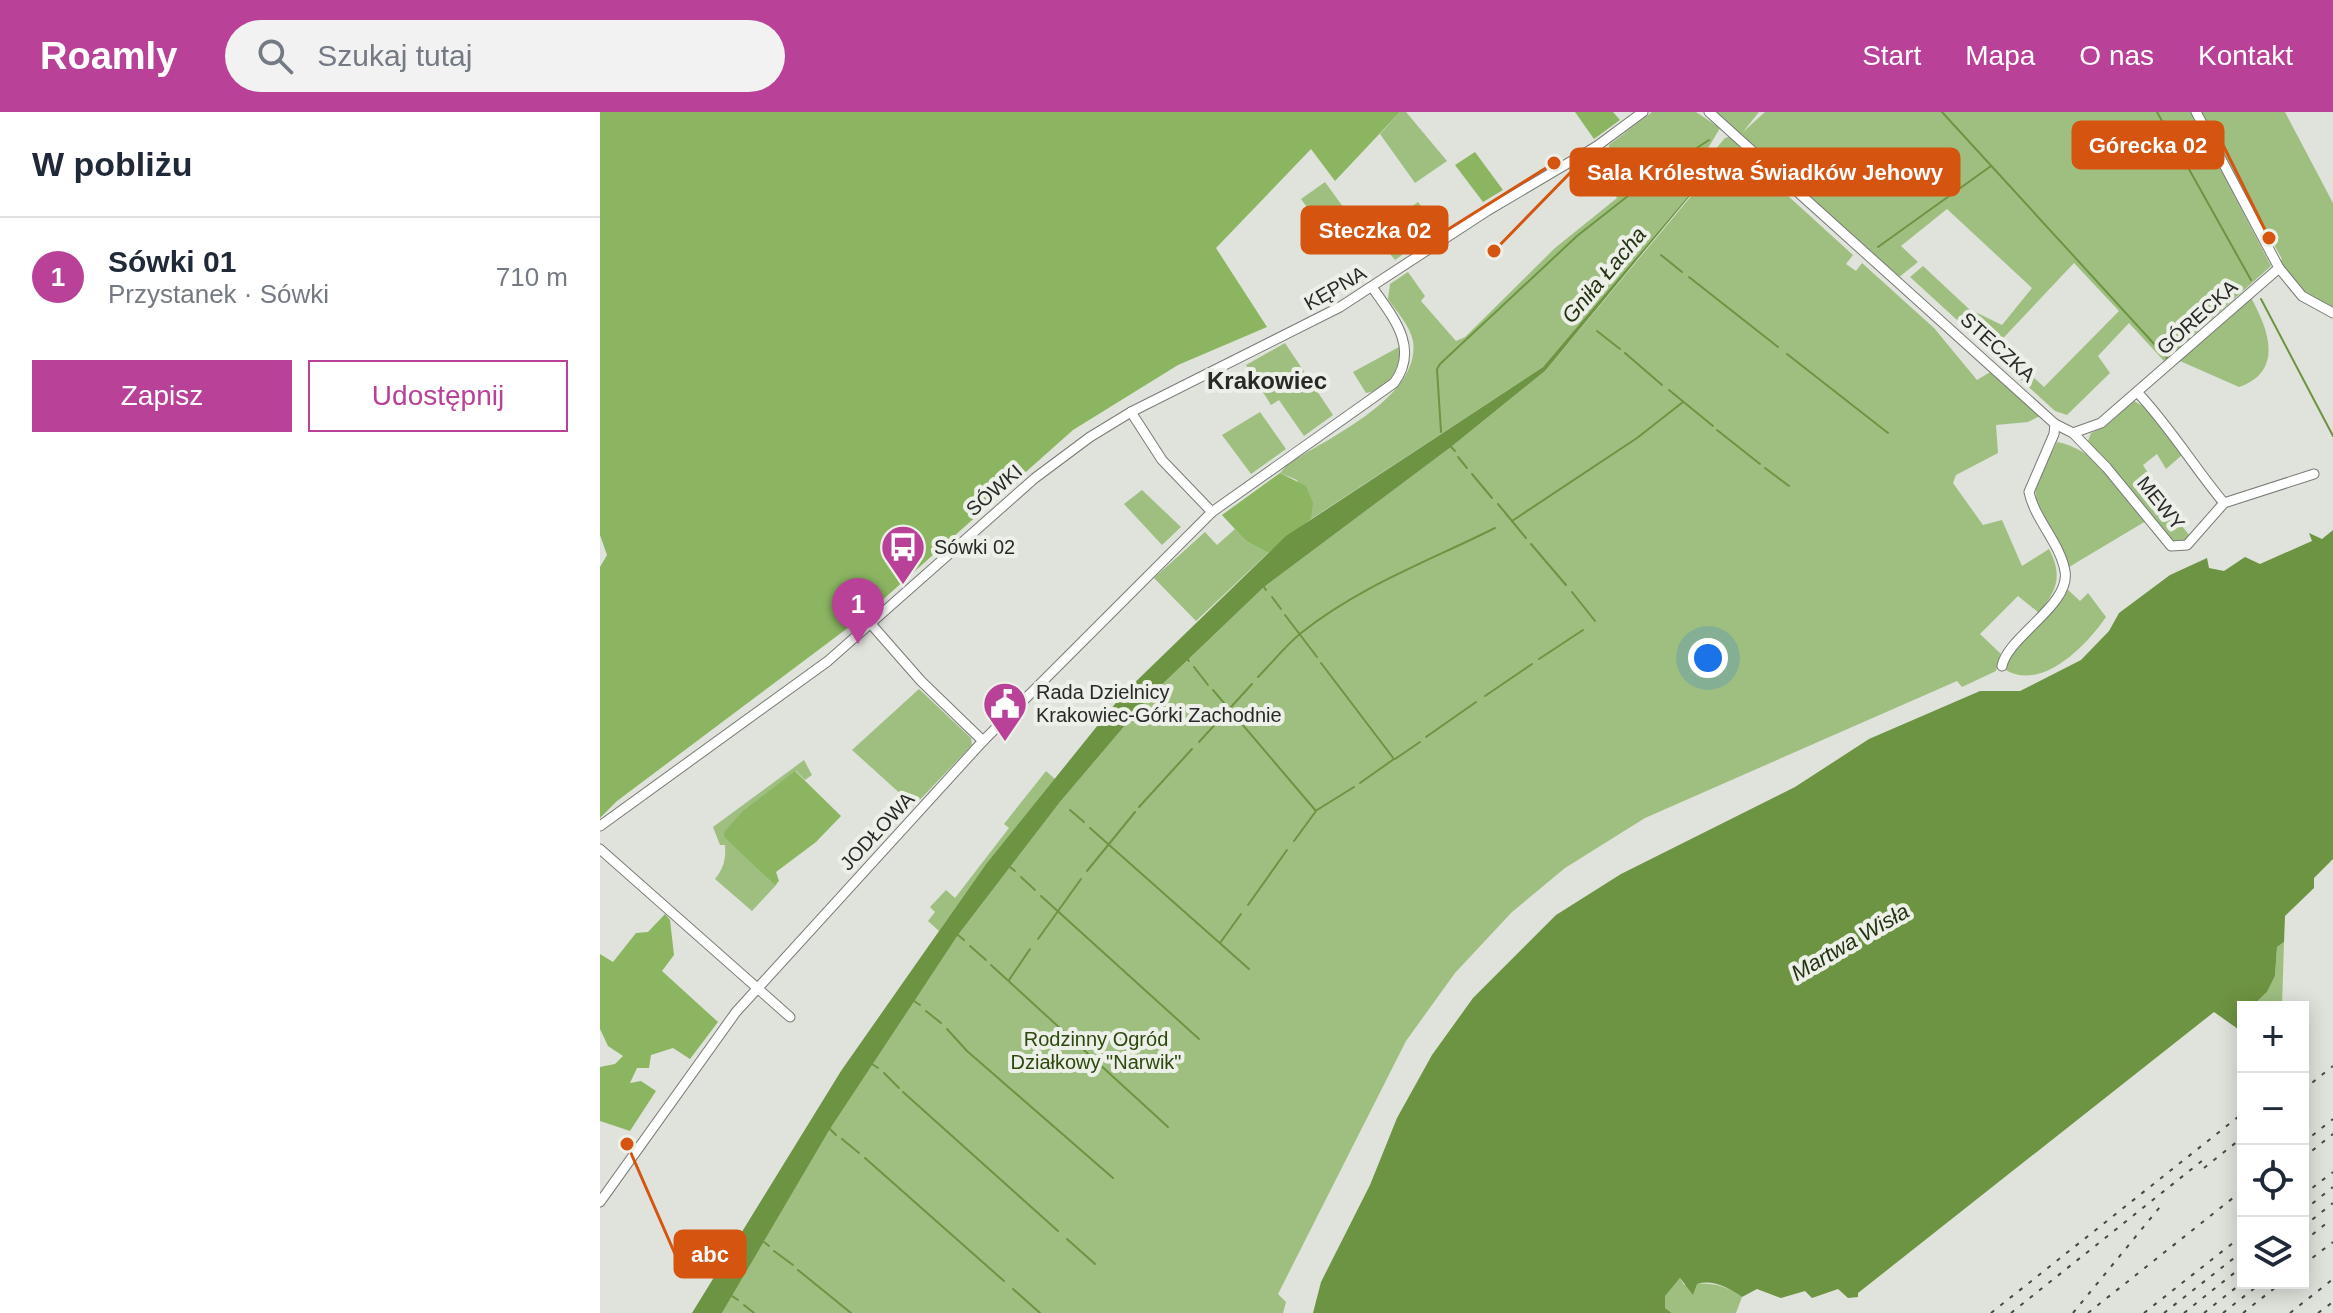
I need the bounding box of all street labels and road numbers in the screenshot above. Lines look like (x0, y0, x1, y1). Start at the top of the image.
street label: KĘPNA (1300, 261, 1370, 314)
street label: GÓRECKA (2152, 275, 2242, 359)
street label: STECZKA (1956, 308, 2040, 386)
street label: SÓWKI (962, 460, 1026, 520)
street label: MEWY (2133, 472, 2189, 534)
street label: JODŁOWA (835, 787, 919, 874)

